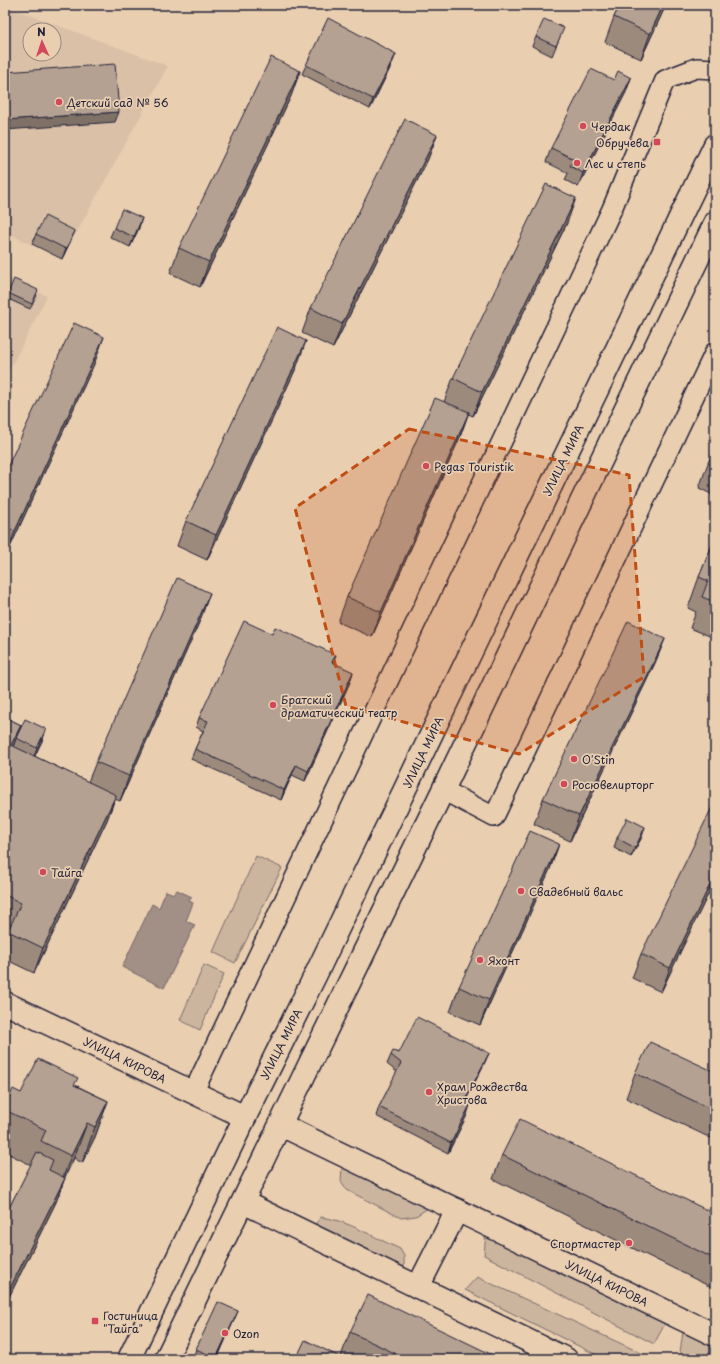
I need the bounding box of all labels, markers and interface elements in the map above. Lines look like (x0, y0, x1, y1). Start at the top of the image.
north arrow (22, 22, 62, 62)
text: N (37, 23, 47, 40)
place label: Детский сад № 56 (66, 94, 169, 111)
marker: Детский сад № 56 (54, 97, 64, 107)
place label: Чердак (591, 118, 631, 135)
marker: Чердак (578, 121, 588, 131)
place label: Обручева (596, 134, 649, 151)
marker: Обручева (652, 137, 662, 147)
place label: Лес и степь (585, 155, 646, 172)
marker: Лес и степь (572, 158, 582, 168)
street label: УЛИЦА МИРА (538, 421, 588, 499)
place label: Pegas Touristik (434, 458, 514, 475)
marker: Pegas Touristik (421, 461, 431, 471)
place label: Братский драматический театр (281, 691, 398, 721)
marker: Братский драматический театр (268, 700, 278, 710)
street label: УЛИЦА МИРА (398, 713, 448, 791)
place label: O'Stin (582, 751, 615, 768)
marker: O'Stin (569, 754, 579, 764)
place label: Росювелирторг (572, 776, 654, 793)
marker: Росювелирторг (559, 779, 569, 789)
place label: Тайга (51, 864, 82, 881)
marker: Тайга (38, 867, 48, 877)
place label: Свадебный вальс (529, 883, 623, 900)
marker: Свадебный вальс (516, 886, 526, 896)
place label: Яхонт (488, 952, 520, 969)
marker: Яхонт (475, 955, 485, 965)
street label: УЛИЦА МИРА (256, 1005, 306, 1082)
street label: УЛИЦА КИРОВА (81, 1033, 169, 1087)
place label: Храм Рождества Христова (437, 1078, 528, 1108)
marker: Храм Рождества Христова (424, 1087, 434, 1097)
place label: Спортмастер (550, 1235, 621, 1252)
marker: Спортмастер (624, 1238, 634, 1248)
street label: УЛИЦА КИРОВА (563, 1256, 651, 1310)
place label: Гостиница "Тайга" (103, 1307, 158, 1337)
marker: Гостиница "Тайга" (90, 1316, 100, 1326)
place label: Ozon (233, 1325, 259, 1342)
marker: Ozon (220, 1328, 230, 1338)

